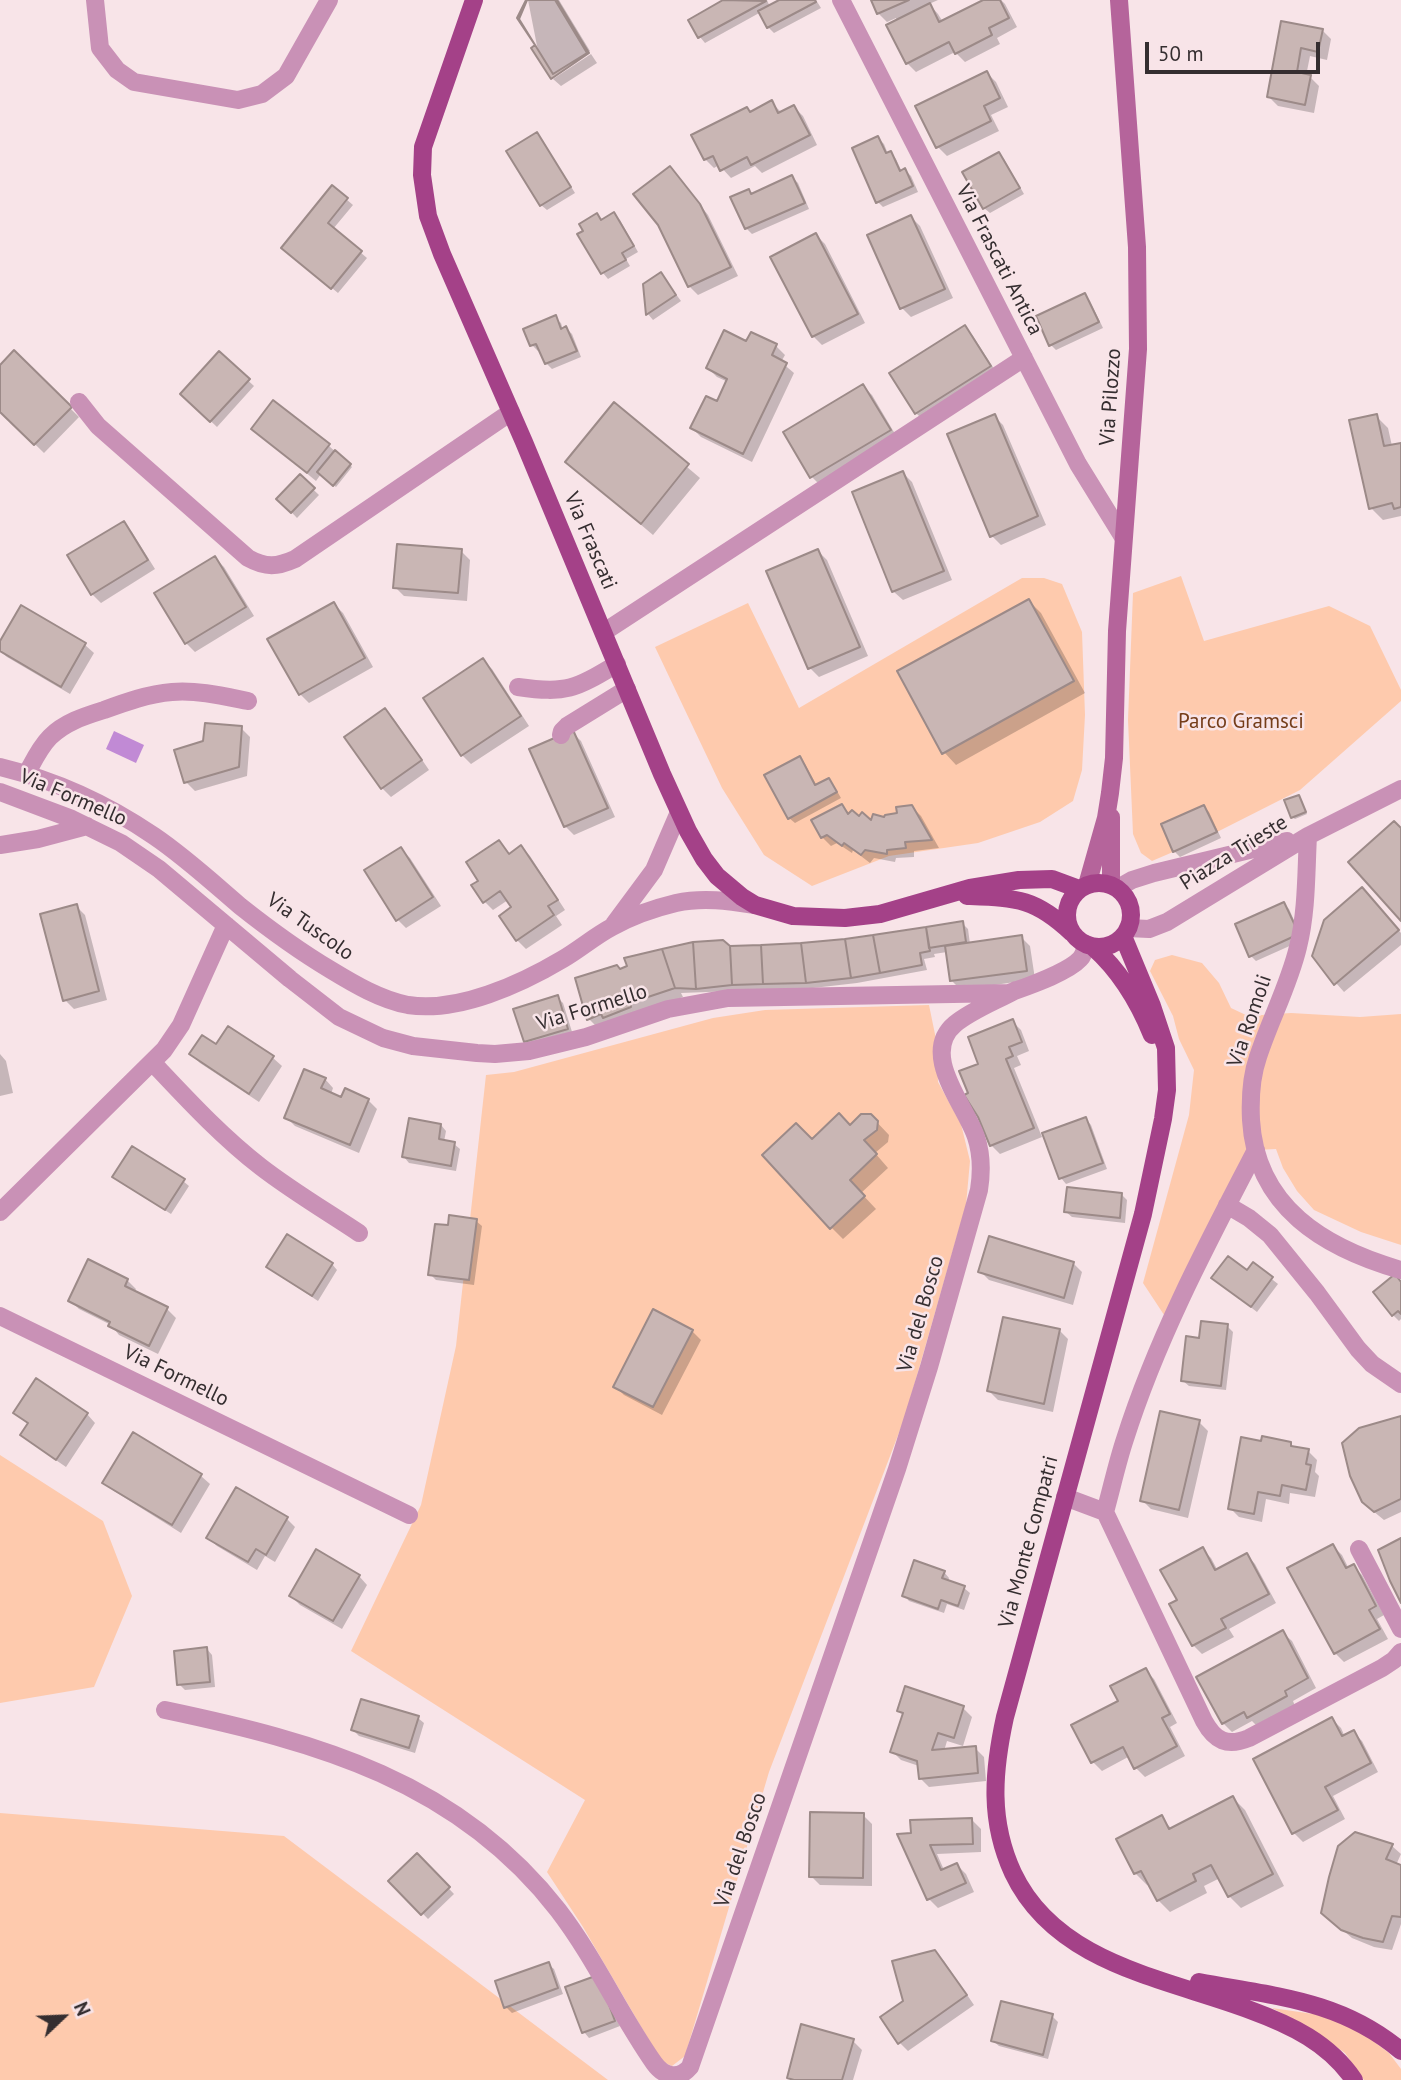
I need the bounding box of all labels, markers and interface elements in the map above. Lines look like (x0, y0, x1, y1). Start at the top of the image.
scale bar (1149, 28, 1324, 72)
text: 50 m (1158, 40, 1204, 67)
street label: Via Frascati Antica (950, 181, 1048, 339)
street label: Via Pilozzo (1095, 347, 1127, 447)
street label: Via Frascati (558, 488, 622, 594)
park label: Parco Gramsci (1178, 709, 1304, 735)
street label: Via Formello (16, 764, 130, 832)
street label: Piazza Trieste (1176, 810, 1292, 896)
street label: Via Tuscolo (261, 888, 359, 966)
street label: Via Romoli (1222, 971, 1278, 1071)
street label: Via Formello (534, 979, 650, 1037)
street label: Via del Bosco (892, 1253, 950, 1375)
street label: Via Formello (119, 1340, 233, 1412)
street label: Via Monte Compatri (994, 1453, 1064, 1631)
street label: Via del Bosco (710, 1789, 772, 1911)
north arrow (28, 1982, 98, 2052)
text: N (69, 1998, 96, 2019)

